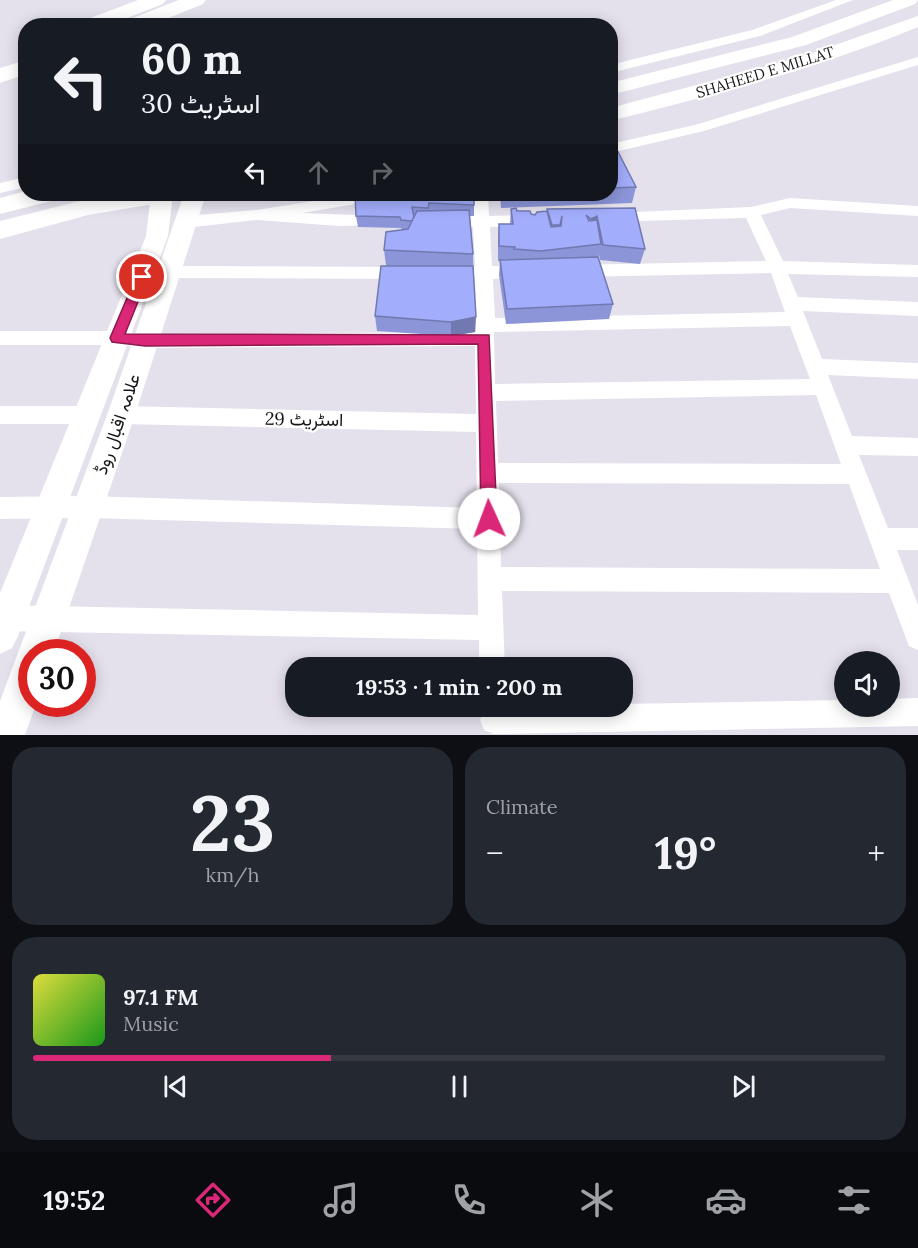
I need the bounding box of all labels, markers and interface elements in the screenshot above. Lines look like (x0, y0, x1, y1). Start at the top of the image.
text: 60 m (141, 32, 242, 86)
icon: left (42, 42, 120, 120)
street label: SHAHEED E MILLAT (694, 42, 837, 102)
text: اسٹریٹ 30 (141, 86, 261, 120)
icon: left (239, 156, 272, 189)
icon: ahead (302, 156, 335, 189)
icon: right (365, 156, 398, 189)
pin (116, 251, 167, 302)
icon: arrive (125, 260, 158, 293)
street label: علامہ اقبال روڈ (89, 371, 145, 477)
street label: اسٹریٹ 29 (265, 407, 343, 431)
position arrow (457, 487, 521, 551)
speed limit sign: 30 (18, 639, 96, 717)
map controls (834, 651, 900, 717)
button: sound (834, 651, 900, 717)
text: 19:53 · 1 min · 200 m (356, 673, 562, 701)
text: 23 (190, 773, 275, 872)
text: Climate (486, 794, 558, 819)
text: 19° (655, 824, 716, 881)
text: − (486, 832, 504, 874)
text: + (867, 832, 885, 874)
text: km/h (205, 862, 260, 887)
text: 97.1 FM (123, 983, 198, 1011)
text: Music (123, 1011, 179, 1036)
icon: previous (159, 1070, 192, 1103)
icon: pause (443, 1070, 476, 1103)
icon: next (727, 1070, 760, 1103)
icon: directions (192, 1179, 234, 1221)
icon: music (320, 1179, 362, 1221)
icon: phone (448, 1179, 490, 1221)
icon: climate (576, 1179, 618, 1221)
icon: car (705, 1179, 747, 1221)
icon: filters (833, 1179, 875, 1221)
text: 19:52 (43, 1183, 105, 1217)

